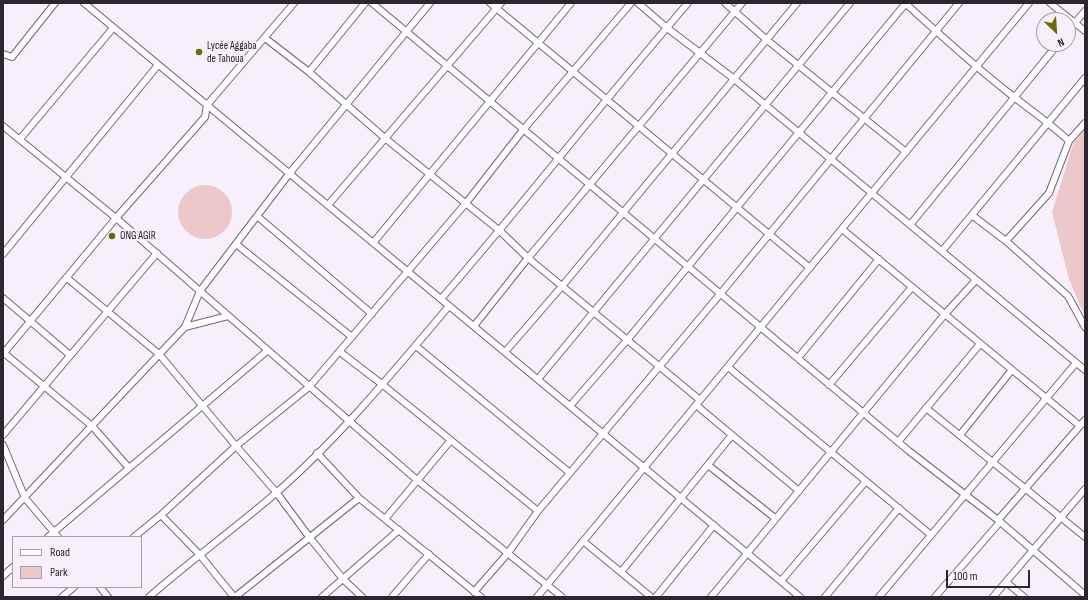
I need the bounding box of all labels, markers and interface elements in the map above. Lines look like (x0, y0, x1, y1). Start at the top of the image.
north arrow (1036, 12, 1076, 52)
text: N (1055, 35, 1066, 50)
place label: Lycée Aggaba de Tahoua (207, 39, 256, 65)
marker: Lycée Aggaba de Tahoua (194, 47, 204, 57)
place label: ONG AGIR (120, 229, 156, 243)
marker: ONG AGIR (107, 231, 117, 241)
legend (12, 536, 142, 588)
text: Road (50, 545, 70, 560)
scale bar (948, 562, 1032, 588)
text: Park (50, 565, 68, 580)
text: 100 m (953, 569, 978, 584)

